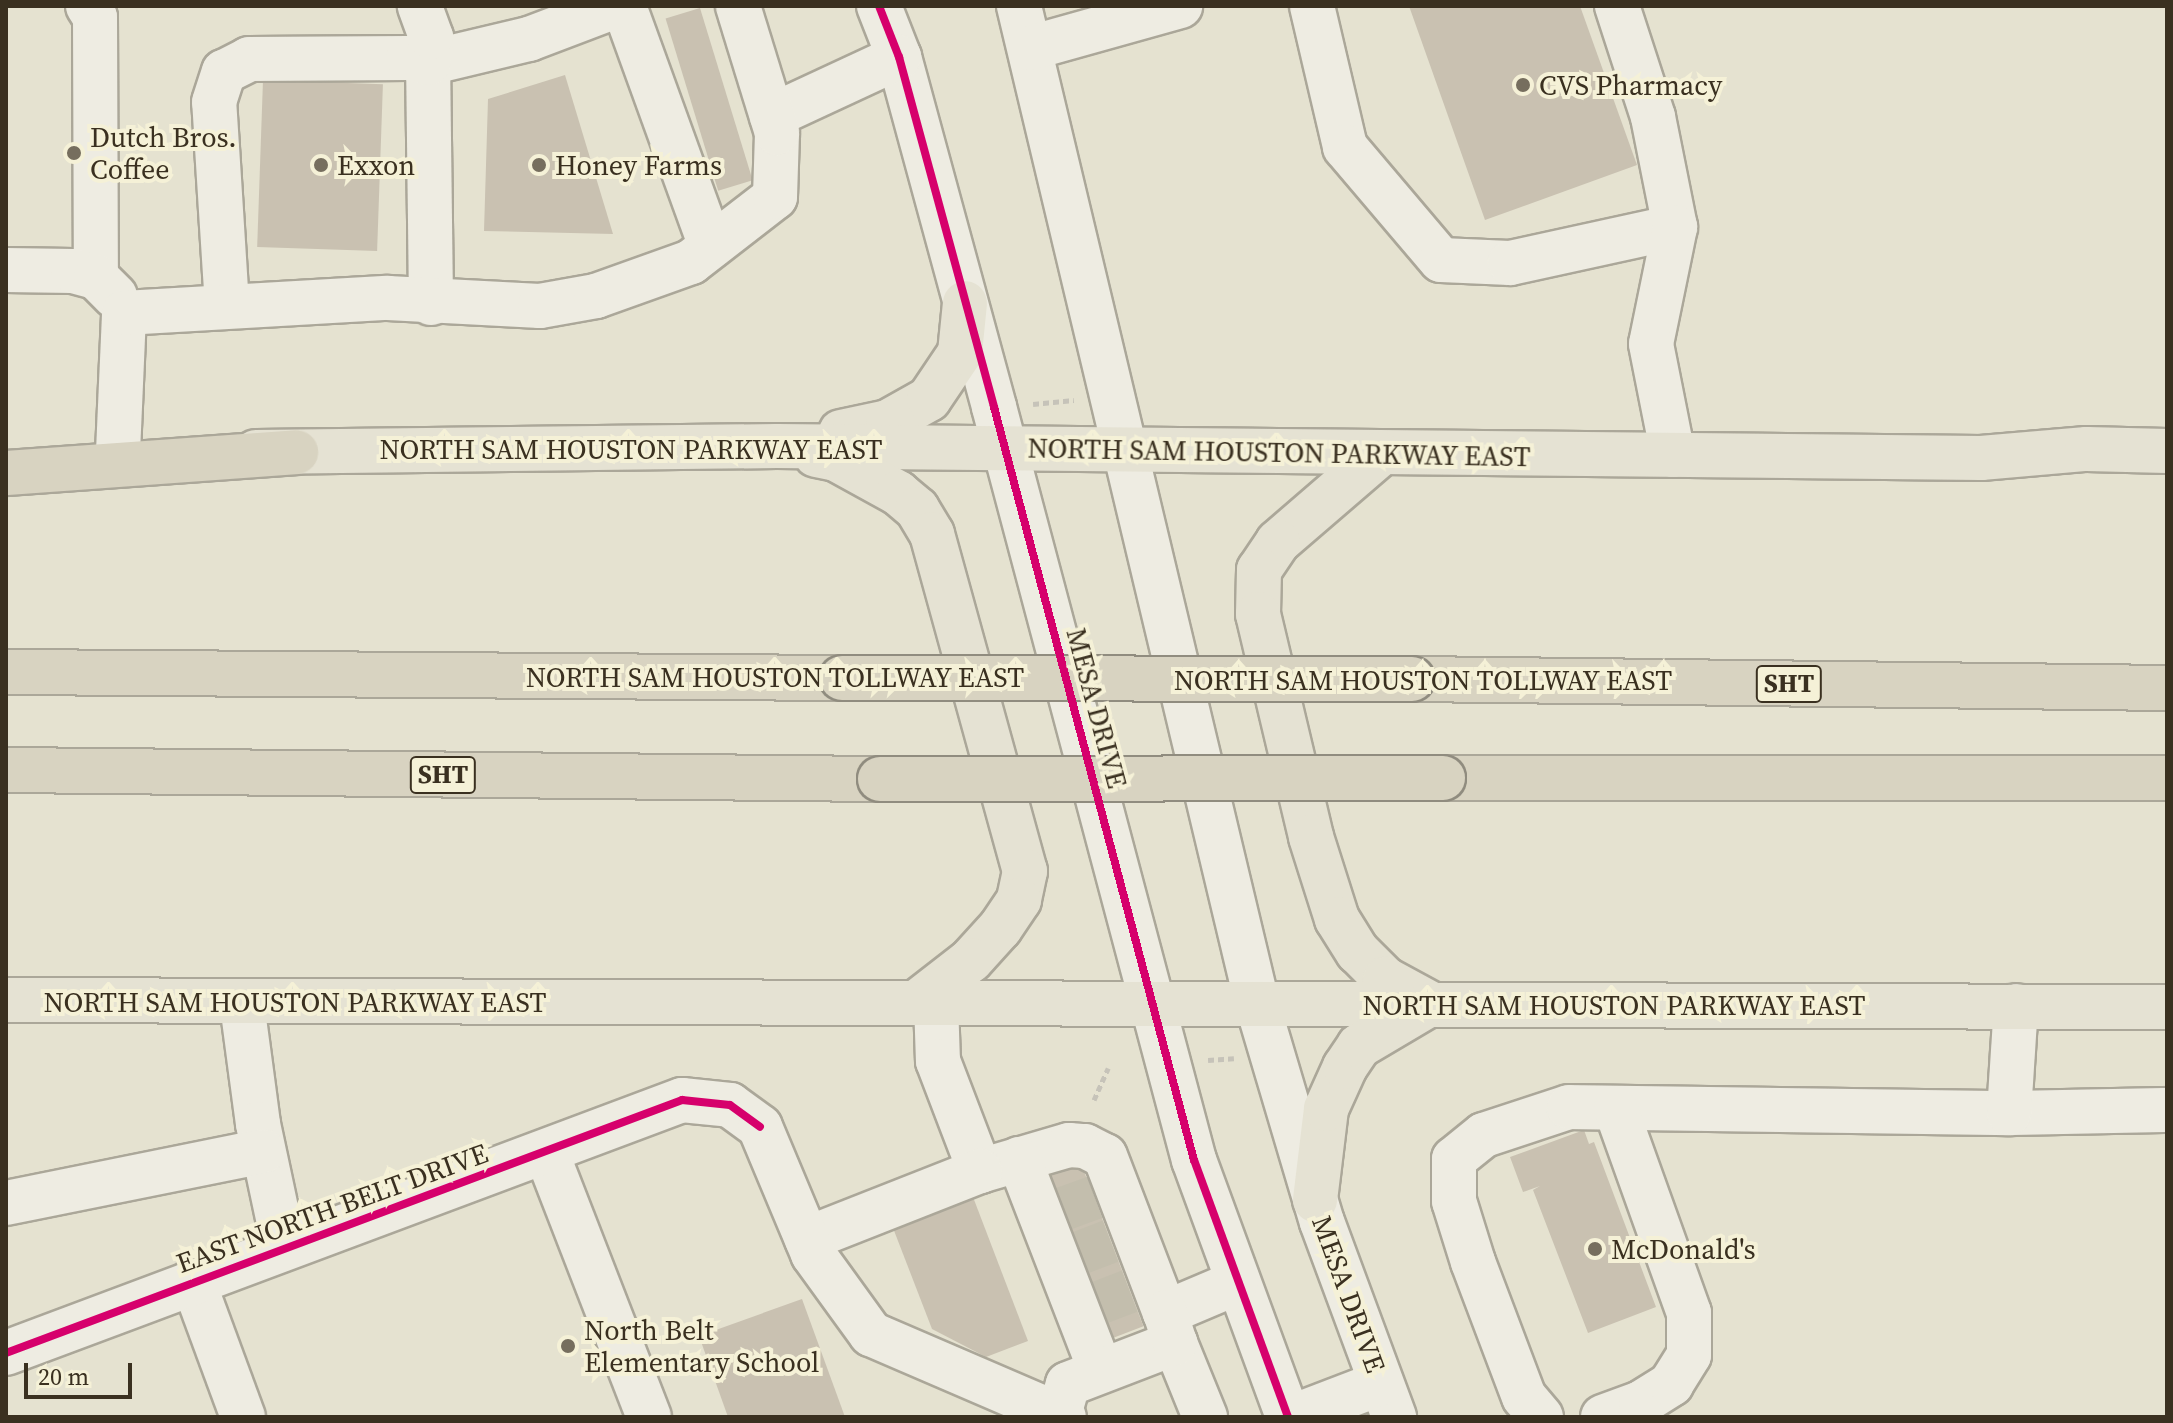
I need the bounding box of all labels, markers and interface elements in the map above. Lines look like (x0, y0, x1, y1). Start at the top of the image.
place label: CVS Pharmacy (1539, 68, 1722, 102)
marker: CVS Pharmacy (1514, 76, 1532, 94)
place label: Dutch Bros. Coffee (90, 120, 237, 186)
marker: Dutch Bros. Coffee (65, 144, 83, 162)
place label: Exxon (337, 148, 415, 182)
place label: Honey Farms (555, 148, 722, 182)
marker: Exxon (312, 156, 330, 174)
marker: Honey Farms (530, 156, 548, 174)
street label: NORTH SAM HOUSTON PARKWAY EAST (1027, 431, 1531, 473)
street label: NORTH SAM HOUSTON PARKWAY EAST (379, 432, 883, 466)
street label: MESA DRIVE (1059, 624, 1135, 792)
street label: NORTH SAM HOUSTON TOLLWAY EAST (525, 660, 1025, 694)
road number: SHT (1755, 662, 1823, 706)
street label: NORTH SAM HOUSTON TOLLWAY EAST (1173, 663, 1673, 697)
road number: SHT (409, 753, 477, 797)
street label: NORTH SAM HOUSTON PARKWAY EAST (43, 985, 547, 1019)
street label: NORTH SAM HOUSTON PARKWAY EAST (1362, 988, 1866, 1022)
street label: EAST NORTH BELT DRIVE (171, 1136, 493, 1280)
street label: MESA DRIVE (1305, 1211, 1393, 1377)
place label: McDonald's (1611, 1232, 1756, 1266)
marker: McDonald's (1586, 1240, 1604, 1258)
place label: North Belt Elementary School (584, 1313, 819, 1379)
marker: North Belt Elementary School (559, 1337, 577, 1355)
scale bar (28, 1347, 136, 1397)
text: 20 m (38, 1360, 89, 1393)

